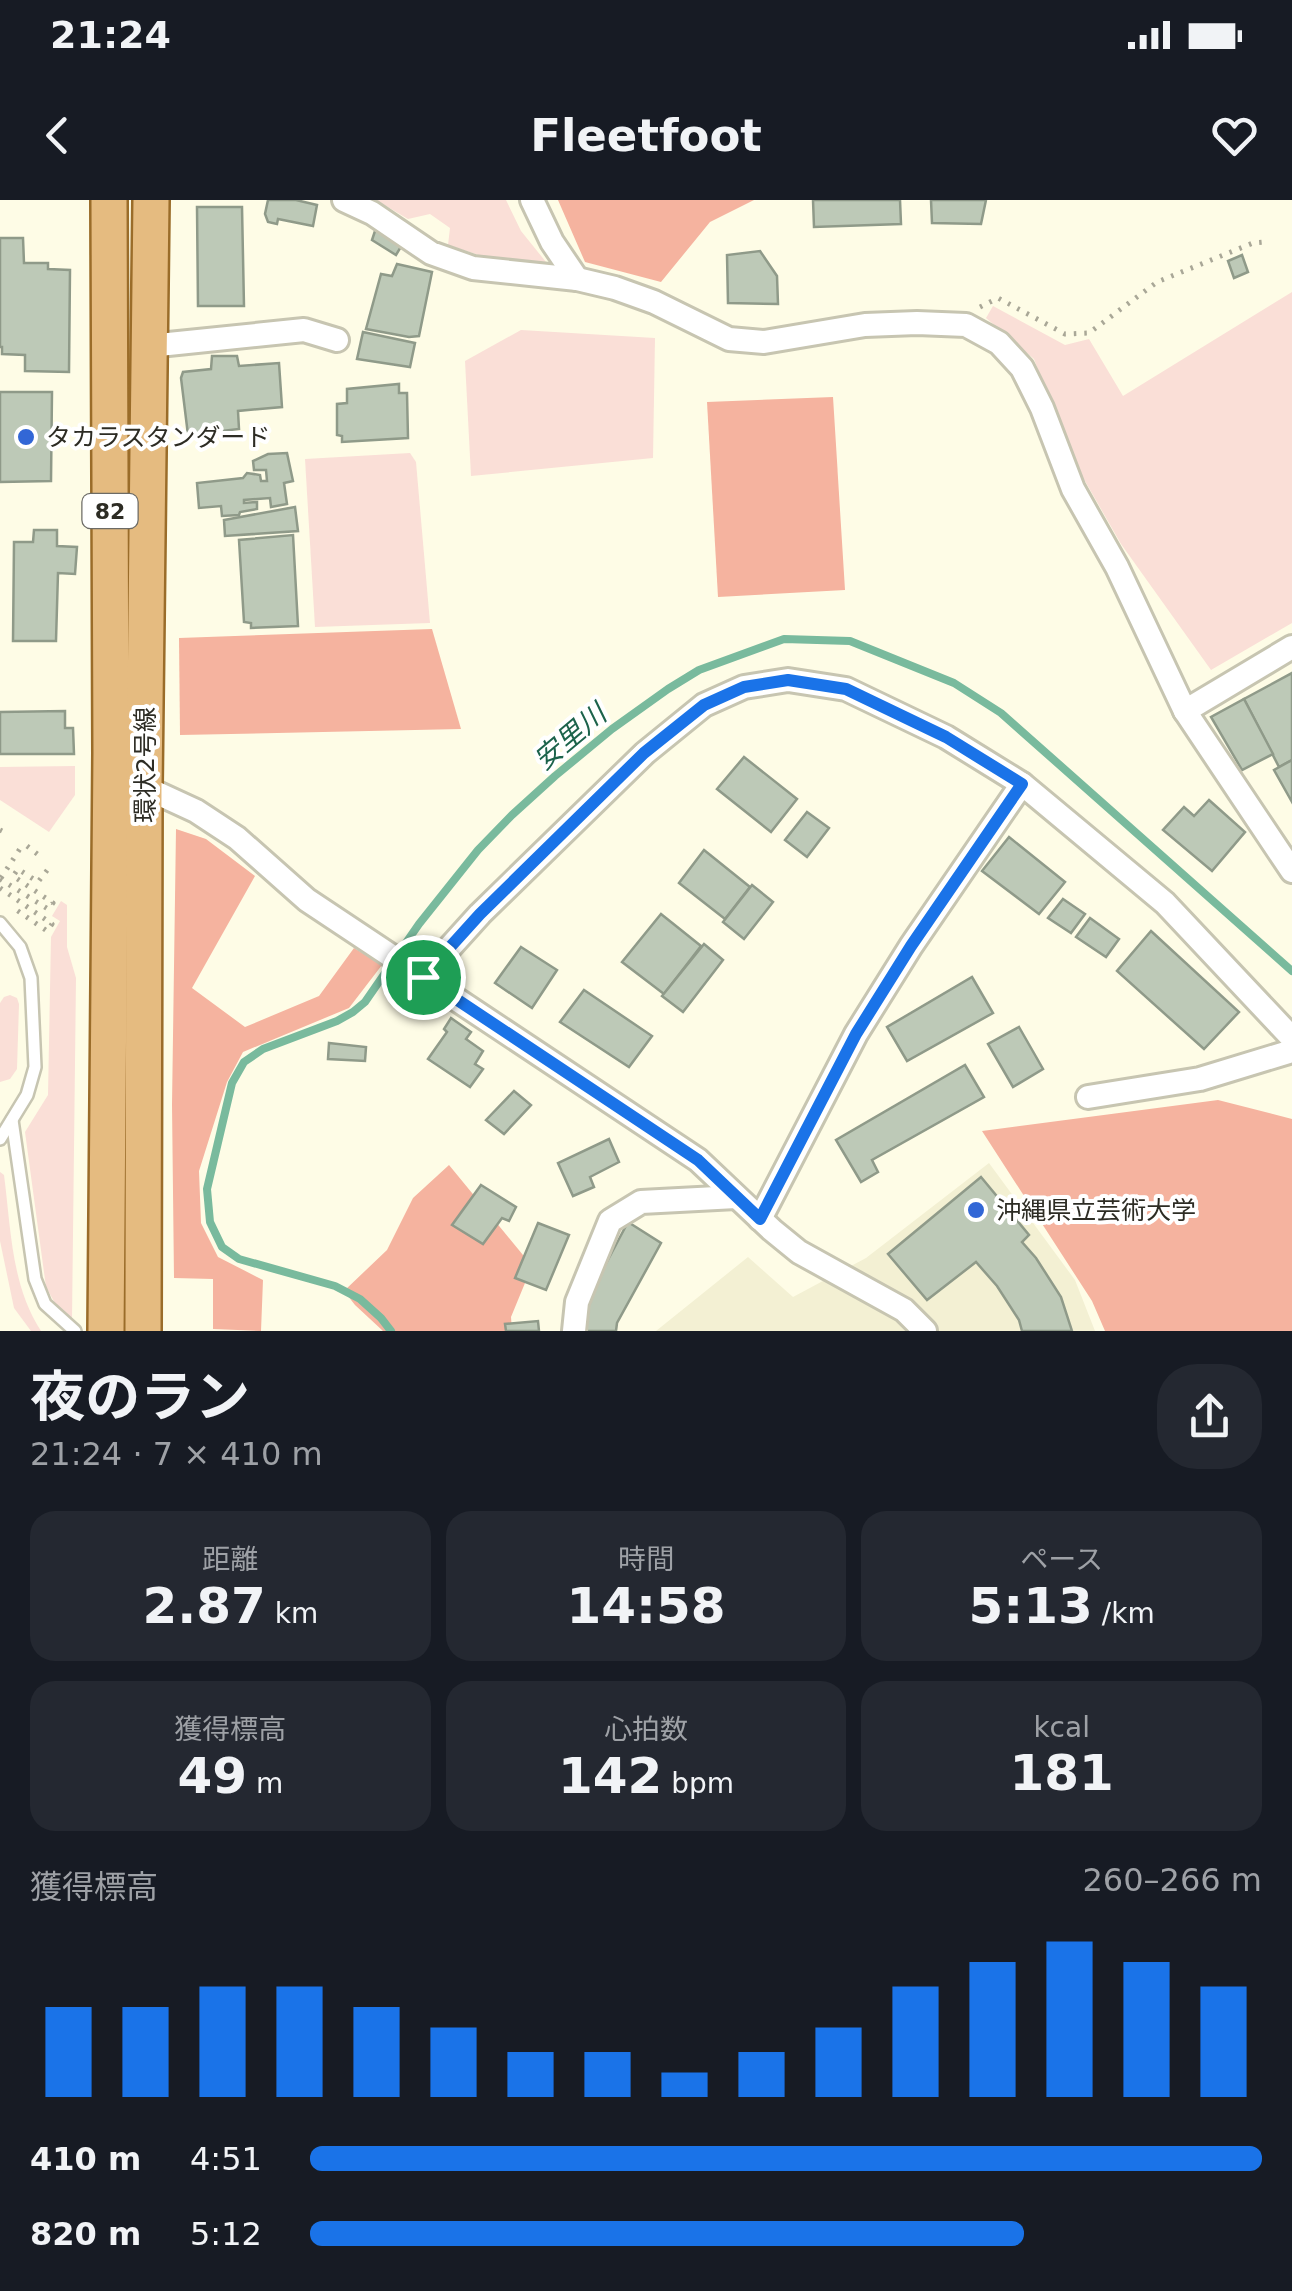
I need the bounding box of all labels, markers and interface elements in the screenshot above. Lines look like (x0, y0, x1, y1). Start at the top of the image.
text: 21:24 (50, 13, 171, 57)
icon: back (30, 108, 85, 163)
icon: heart (1207, 108, 1262, 163)
text: Fleetfoot (530, 109, 762, 162)
place label: タカラスタンダード (46, 423, 271, 452)
marker: タカラスタンダード (15, 426, 37, 448)
road number: 82 (82, 494, 138, 528)
water label: 安里川 (527, 695, 615, 777)
street label: 環状2号線 (131, 707, 160, 823)
pin (381, 935, 466, 1020)
icon: arrive (396, 950, 451, 1005)
place label: 沖縄県立芸術大学 (996, 1196, 1196, 1225)
marker: 沖縄県立芸術大学 (965, 1199, 987, 1221)
button: share (1157, 1364, 1262, 1469)
text: 夜のラン (30, 1365, 250, 1429)
text: 21:24 · 7 × 410 m (30, 1435, 323, 1473)
text: 距離 (202, 1543, 258, 1576)
text: 時間 (618, 1543, 674, 1576)
text: ペース (1020, 1543, 1103, 1576)
text: 2.87 (142, 1577, 266, 1635)
text: 14:58 (566, 1577, 726, 1635)
text: 5:13 (969, 1577, 1093, 1635)
text: km (266, 1597, 318, 1630)
text: /km (1093, 1597, 1155, 1630)
text: kcal (1033, 1711, 1090, 1744)
text: 獲得標高 (174, 1713, 286, 1746)
text: 心拍数 (604, 1713, 688, 1746)
text: 181 (1009, 1744, 1114, 1802)
text: 49 (177, 1747, 247, 1805)
text: 142 (558, 1747, 662, 1805)
text: m (247, 1767, 283, 1800)
text: bpm (662, 1767, 734, 1800)
text: 260–266 m (1083, 1861, 1262, 1899)
text: 獲得標高 (30, 1868, 158, 1906)
text: 410 m (30, 2140, 141, 2178)
text: 4:51 (190, 2140, 262, 2178)
text: 820 m (30, 2215, 141, 2253)
text: 5:12 (190, 2215, 262, 2253)

